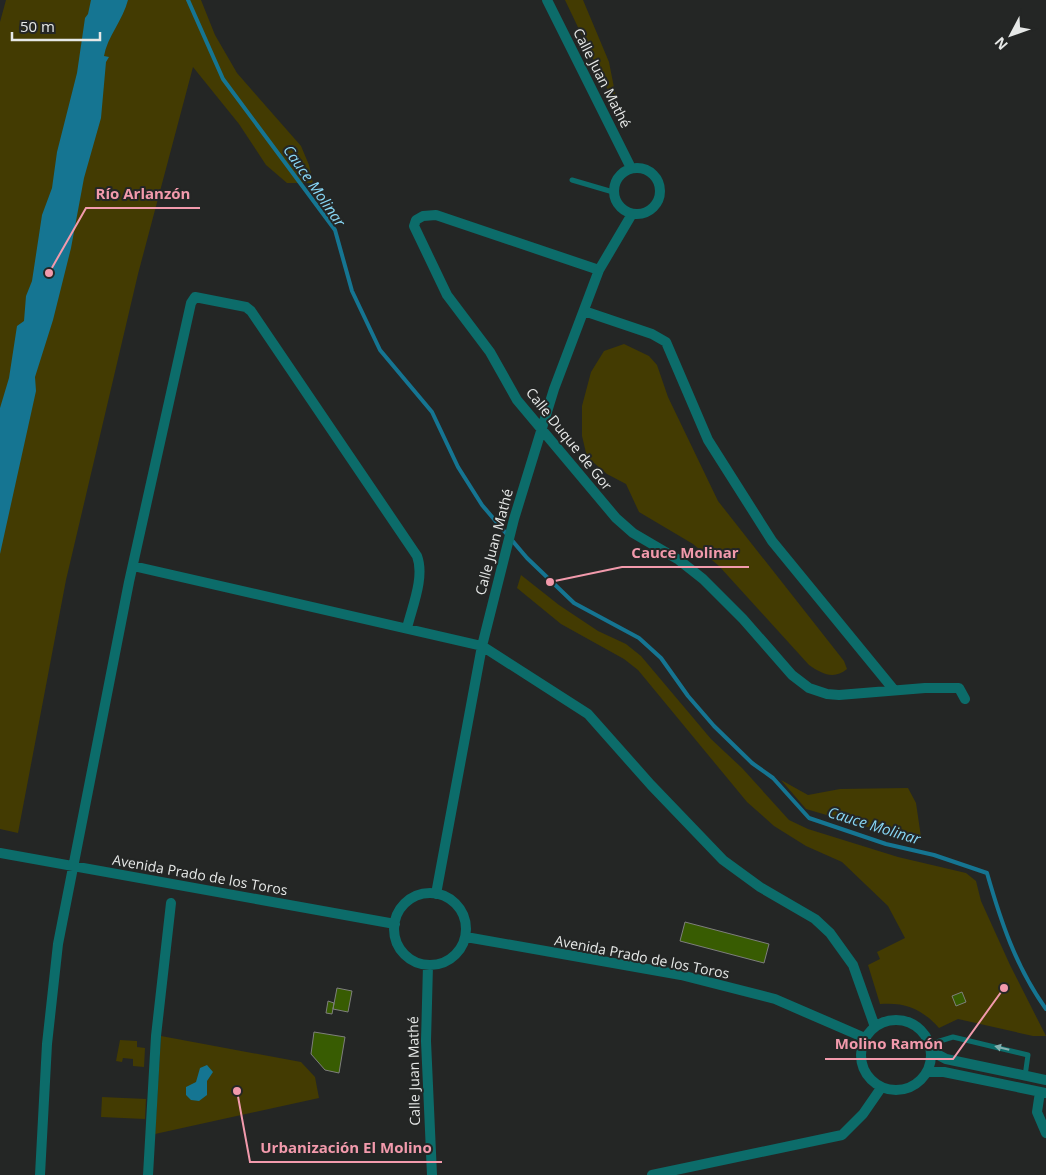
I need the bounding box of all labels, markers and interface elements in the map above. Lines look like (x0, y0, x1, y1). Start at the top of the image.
scale bar (12, 10, 100, 42)
north arrow (986, 10, 1036, 60)
text: 50 m (20, 16, 55, 36)
street label: Calle Juan Mathé (569, 25, 636, 131)
text: N (990, 33, 1012, 54)
water label: Cauce Molinar (279, 140, 351, 231)
callout: Río Arlanzón (86, 178, 200, 208)
text: Río Arlanzón (96, 183, 190, 203)
street label: Calle Duque de Gor (522, 383, 617, 494)
street label: Calle Juan Mathé (470, 486, 517, 597)
callout: Cauce Molinar (622, 537, 749, 567)
text: Cauce Molinar (631, 542, 739, 562)
water label: Cauce Molinar (826, 801, 924, 849)
street label: Avenida Prado de los Toros (111, 850, 290, 899)
street label: Avenida Prado de los Toros (553, 930, 731, 983)
street label: Calle Juan Mathé (403, 1016, 424, 1126)
callout: Molino Ramón (825, 1029, 953, 1059)
text: Molino Ramón (835, 1033, 943, 1053)
one-way arrow (994, 1044, 1009, 1052)
callout: Urbanización El Molino (250, 1132, 442, 1162)
text: Urbanización El Molino (260, 1137, 432, 1157)

